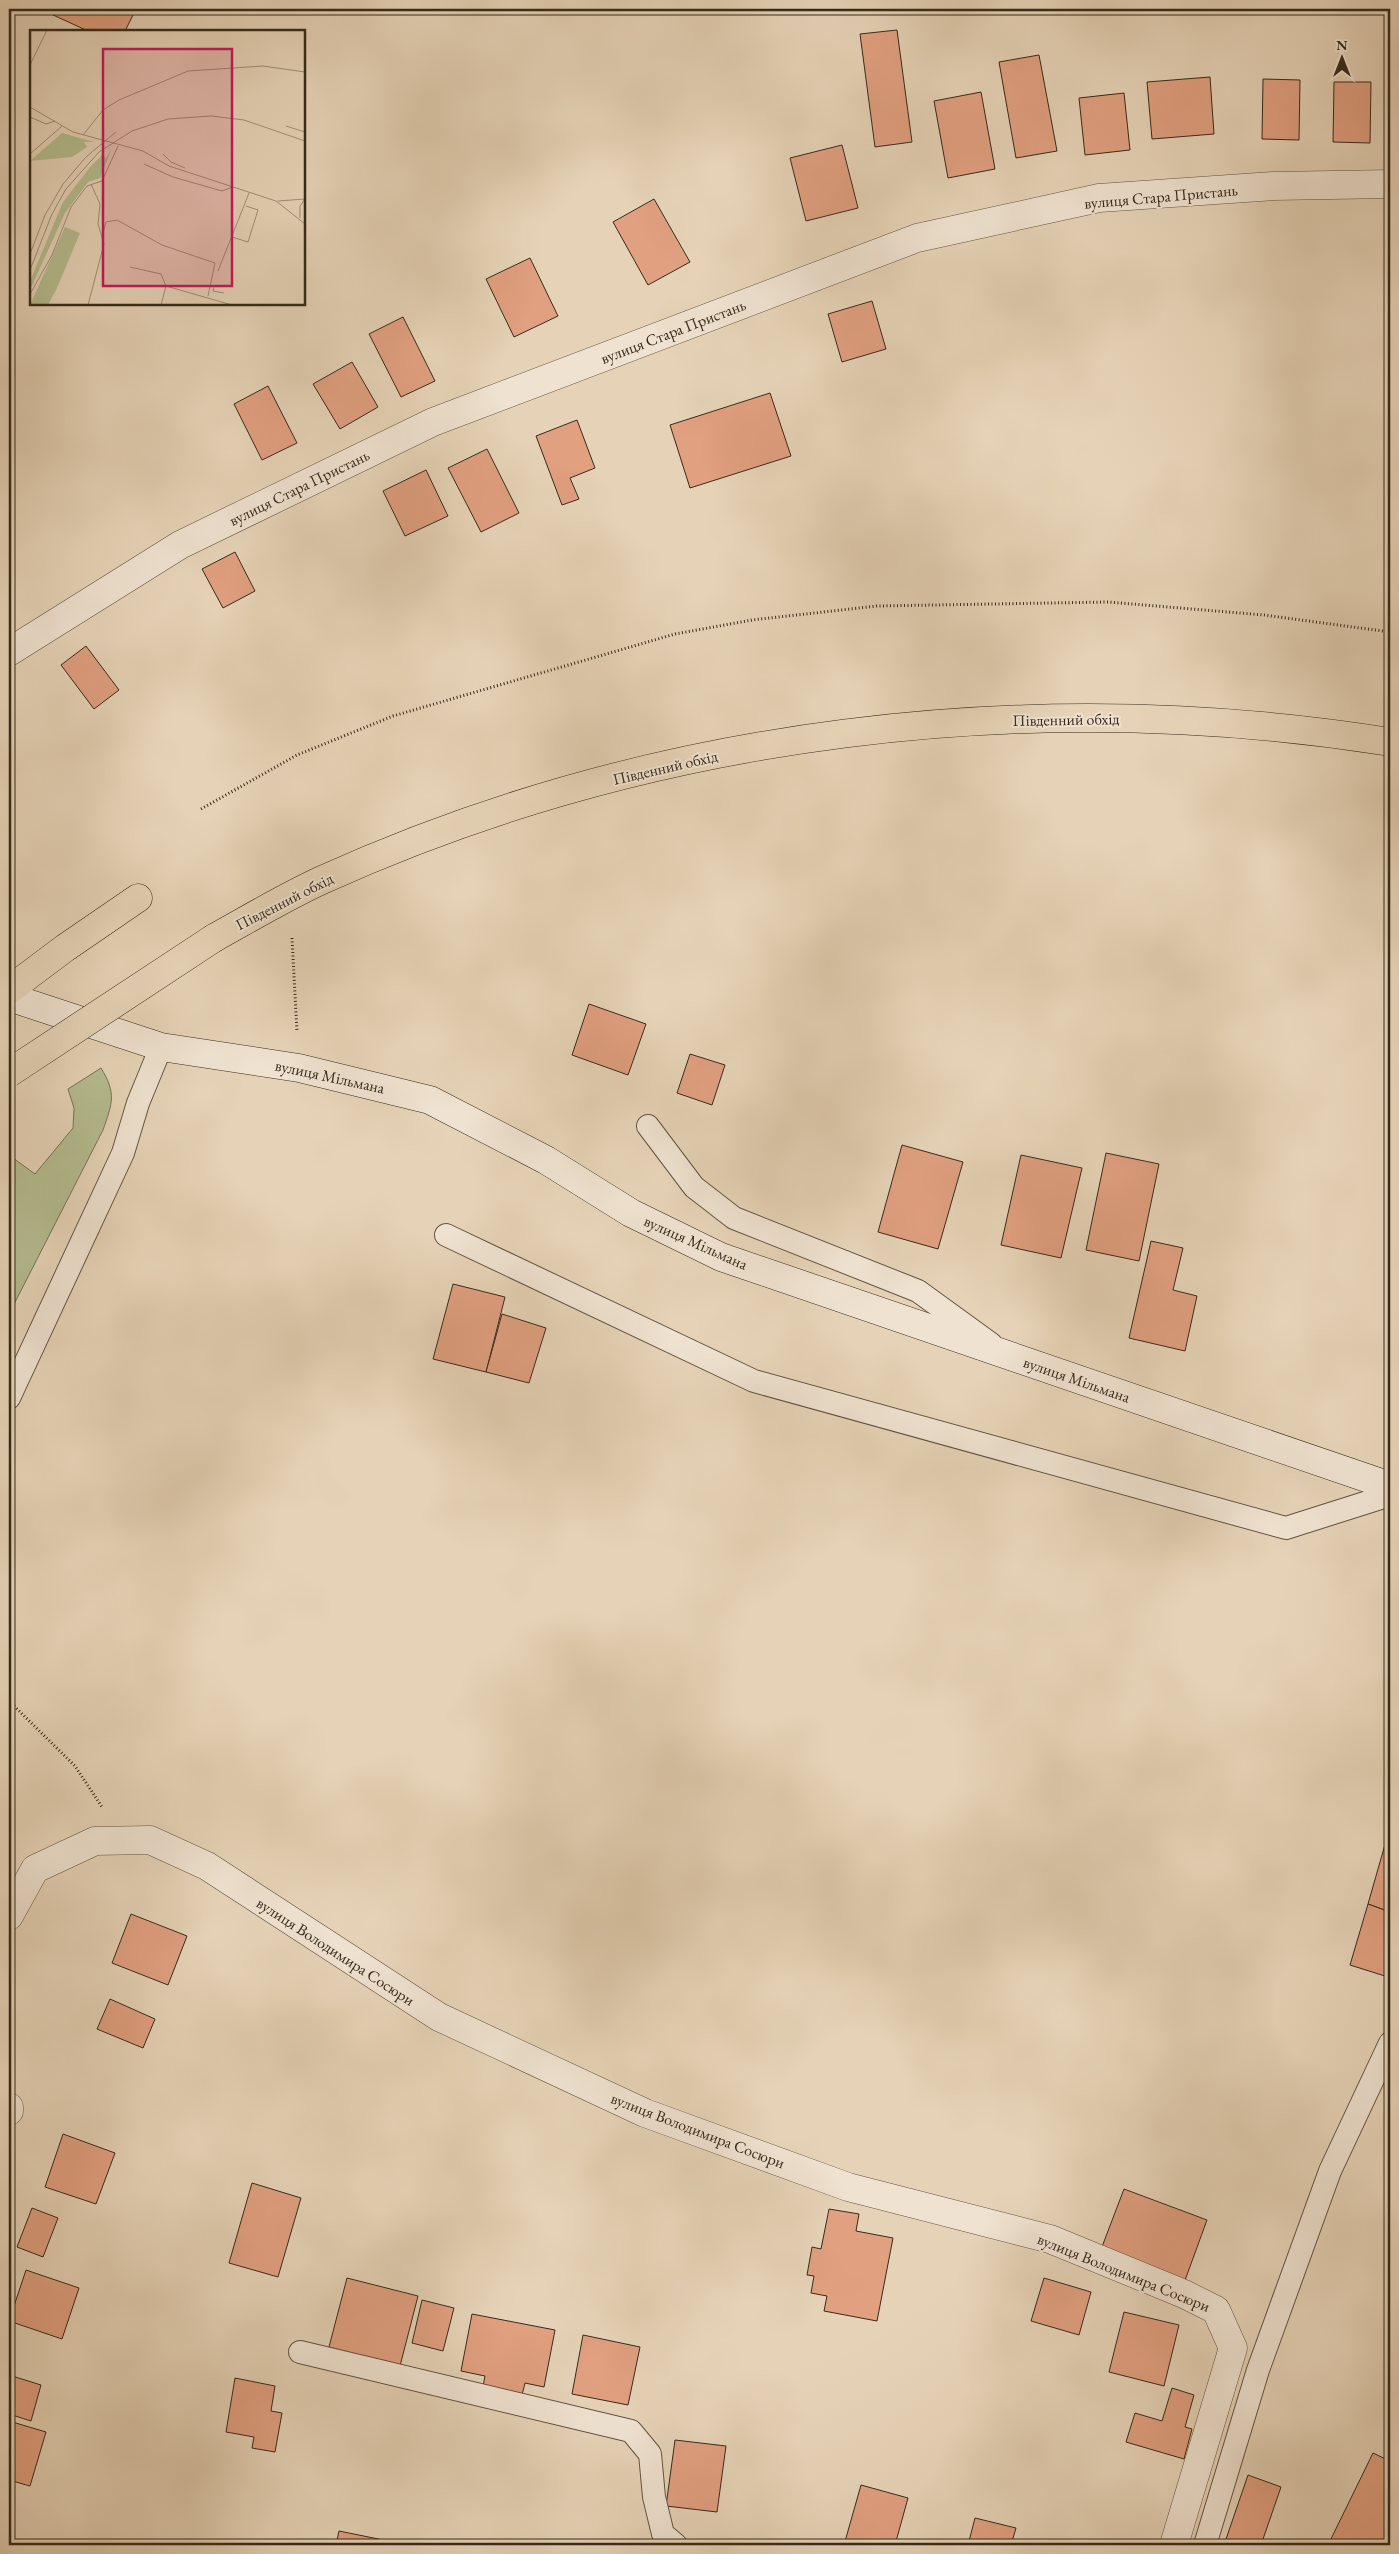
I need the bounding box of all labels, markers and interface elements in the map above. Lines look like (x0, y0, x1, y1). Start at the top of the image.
inset map (30, 30, 305, 305)
north arrow (1316, 32, 1366, 82)
text: N (1336, 36, 1348, 54)
street label: вулиця Стара Пристань (1083, 179, 1239, 214)
street label: вулиця Стара Пристань (598, 294, 749, 369)
street label: вулиця Стара Пристань (225, 444, 373, 531)
street label: Південний обхід (1012, 708, 1120, 731)
street label: Південний обхід (611, 745, 720, 790)
street label: Південний обхід (232, 867, 337, 935)
street label: вулиця Мільмана (273, 1055, 387, 1098)
street label: вулиця Мільмана (641, 1210, 752, 1275)
street label: вулиця Мільмана (1021, 1351, 1134, 1408)
street label: вулиця Володимира Сосюри (253, 1892, 419, 2011)
street label: вулиця Володимира Сосюри (608, 2088, 788, 2174)
street label: вулиця Володимира Сосюри (1034, 2228, 1214, 2317)

